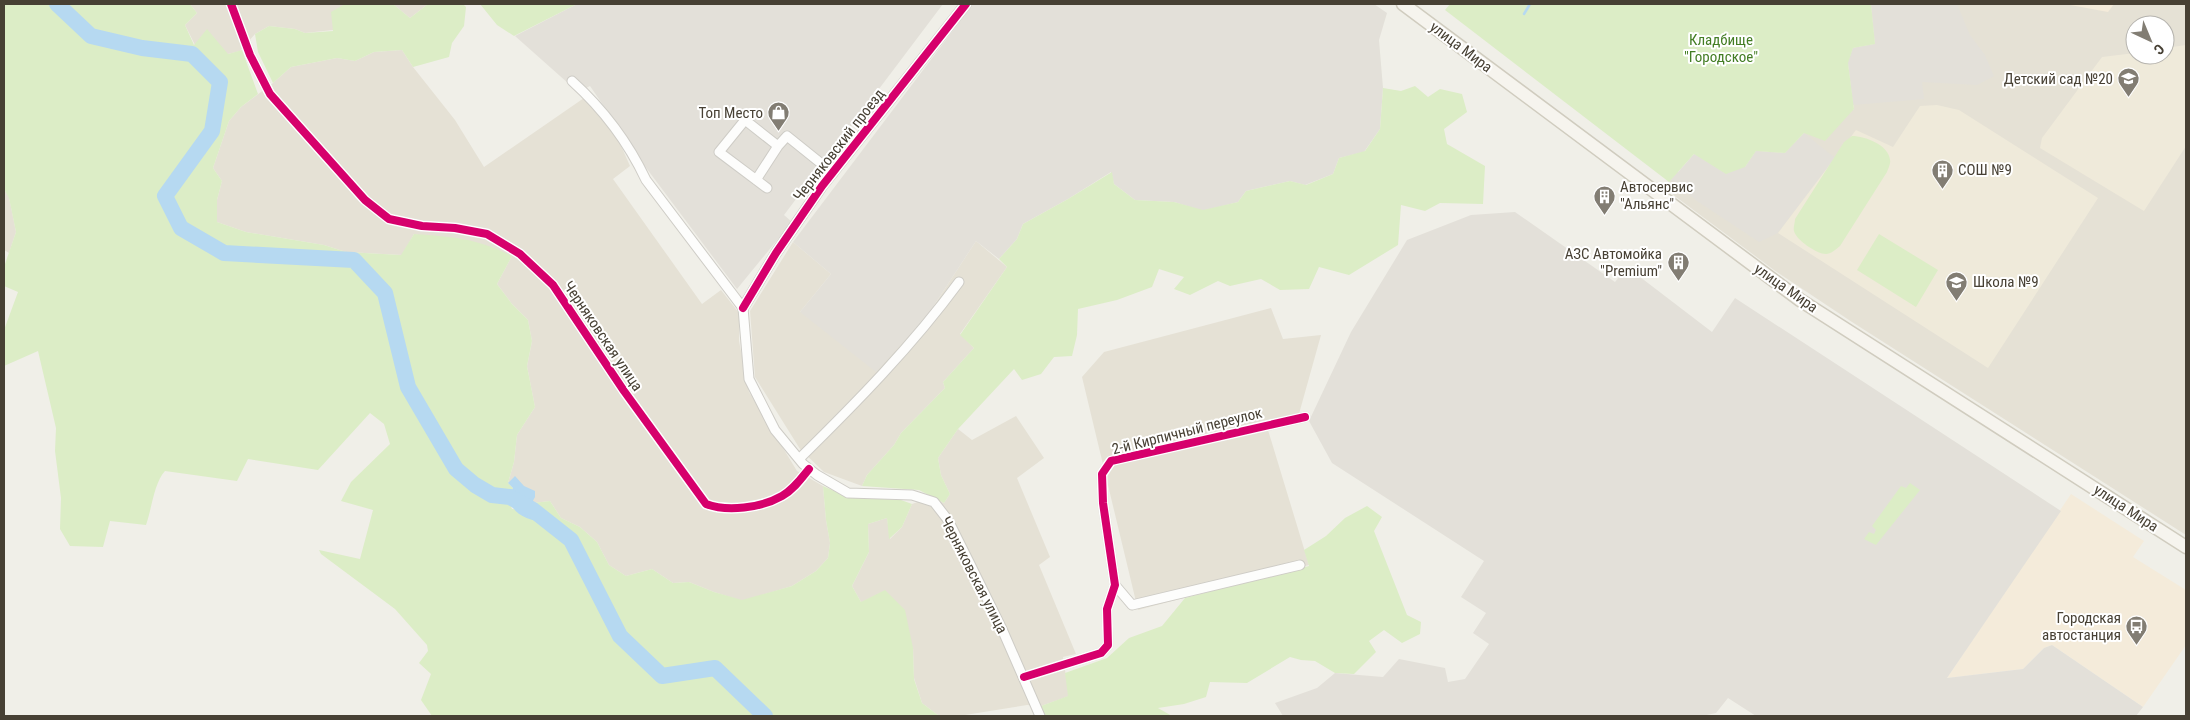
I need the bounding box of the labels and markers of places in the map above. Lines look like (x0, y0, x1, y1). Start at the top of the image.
school or university icon: Детский сад №20 (2117, 67, 2141, 98)
place label: Детский сад №20 (2004, 70, 2113, 88)
shop icon: Топ Место (767, 101, 791, 132)
place label: Топ Место (698, 104, 763, 122)
building icon: СОШ №9 (1930, 158, 1954, 189)
place label: СОШ №9 (1958, 161, 2012, 179)
place label: Автосервис "Альянс" (1620, 178, 1693, 213)
building icon: Автосервис "Альянс" (1592, 184, 1616, 215)
place label: АЗС Автомойка "Premium" (1565, 245, 1662, 280)
building icon: АЗС Автомойка "Premium" (1666, 251, 1690, 282)
school or university icon: Школа №9 (1945, 270, 1969, 301)
place label: Школа №9 (1973, 273, 2039, 291)
place label: Городская автостанция (2042, 609, 2121, 644)
bus stop icon: Городская автостанция (2125, 615, 2149, 646)

